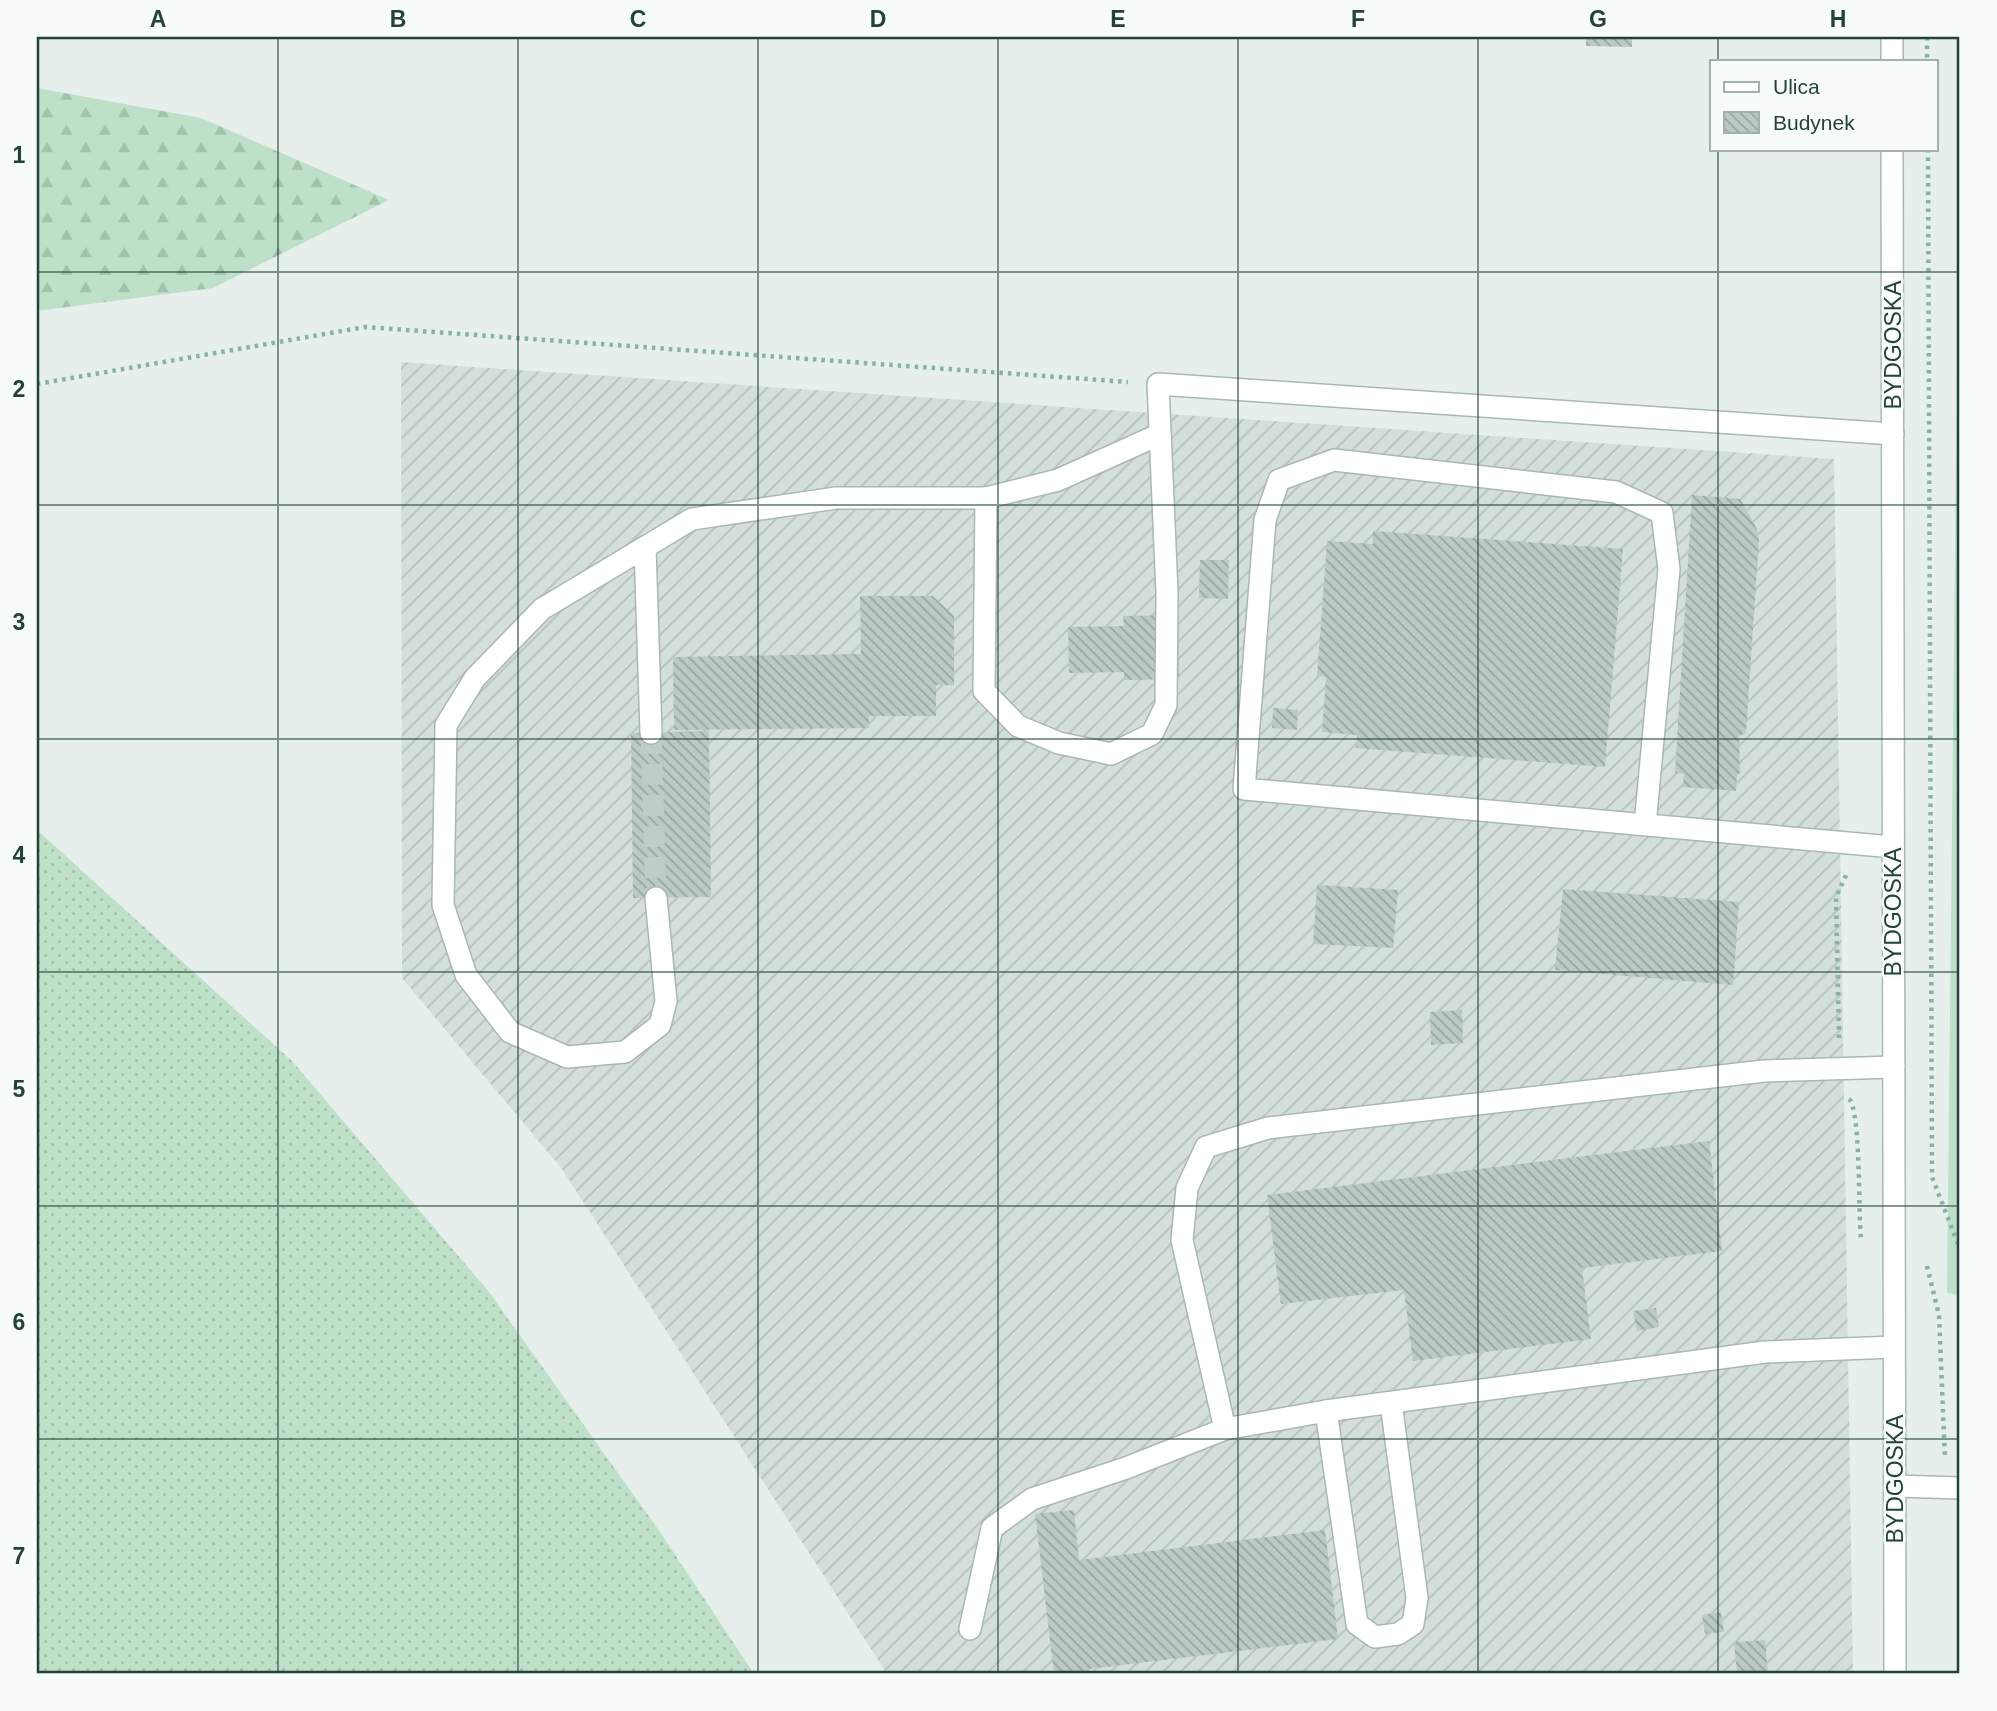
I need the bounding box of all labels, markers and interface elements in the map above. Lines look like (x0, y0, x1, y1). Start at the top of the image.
text: A (150, 6, 166, 32)
text: B (390, 6, 406, 32)
text: C (630, 6, 646, 32)
text: D (870, 6, 886, 32)
text: E (1110, 6, 1126, 32)
text: F (1351, 6, 1365, 32)
text: G (1589, 6, 1607, 32)
text: H (1830, 6, 1846, 32)
legend (1710, 60, 1938, 150)
text: Ulica (1773, 75, 1820, 98)
text: Budynek (1773, 111, 1855, 134)
text: 1 (13, 142, 26, 168)
street label: BYDGOSKA (1880, 280, 1906, 410)
text: 2 (13, 376, 25, 402)
text: 3 (13, 609, 25, 635)
text: 4 (13, 842, 26, 868)
street label: BYDGOSKA (1880, 847, 1906, 977)
text: 5 (13, 1076, 26, 1102)
text: 6 (13, 1309, 25, 1335)
street label: BYDGOSKA (1882, 1414, 1908, 1544)
text: 7 (13, 1543, 25, 1569)

